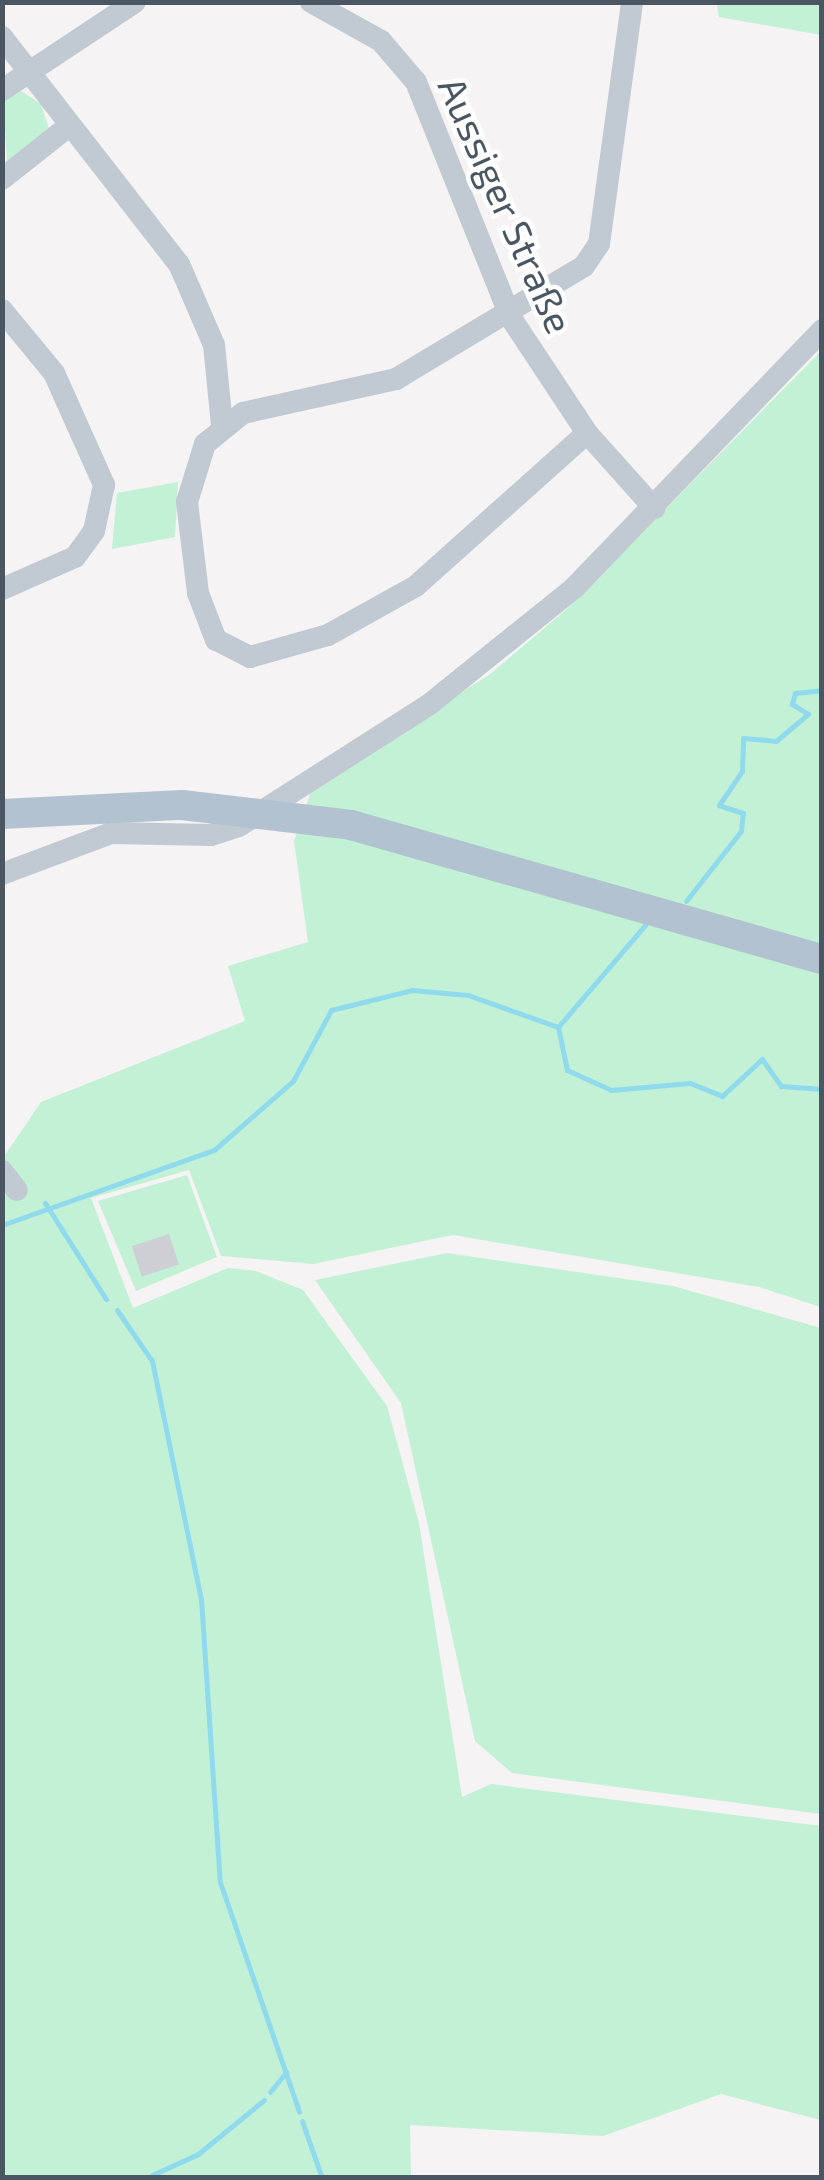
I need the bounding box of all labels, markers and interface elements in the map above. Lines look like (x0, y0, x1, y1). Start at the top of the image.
street label: Aussiger Straße (429, 70, 583, 340)

